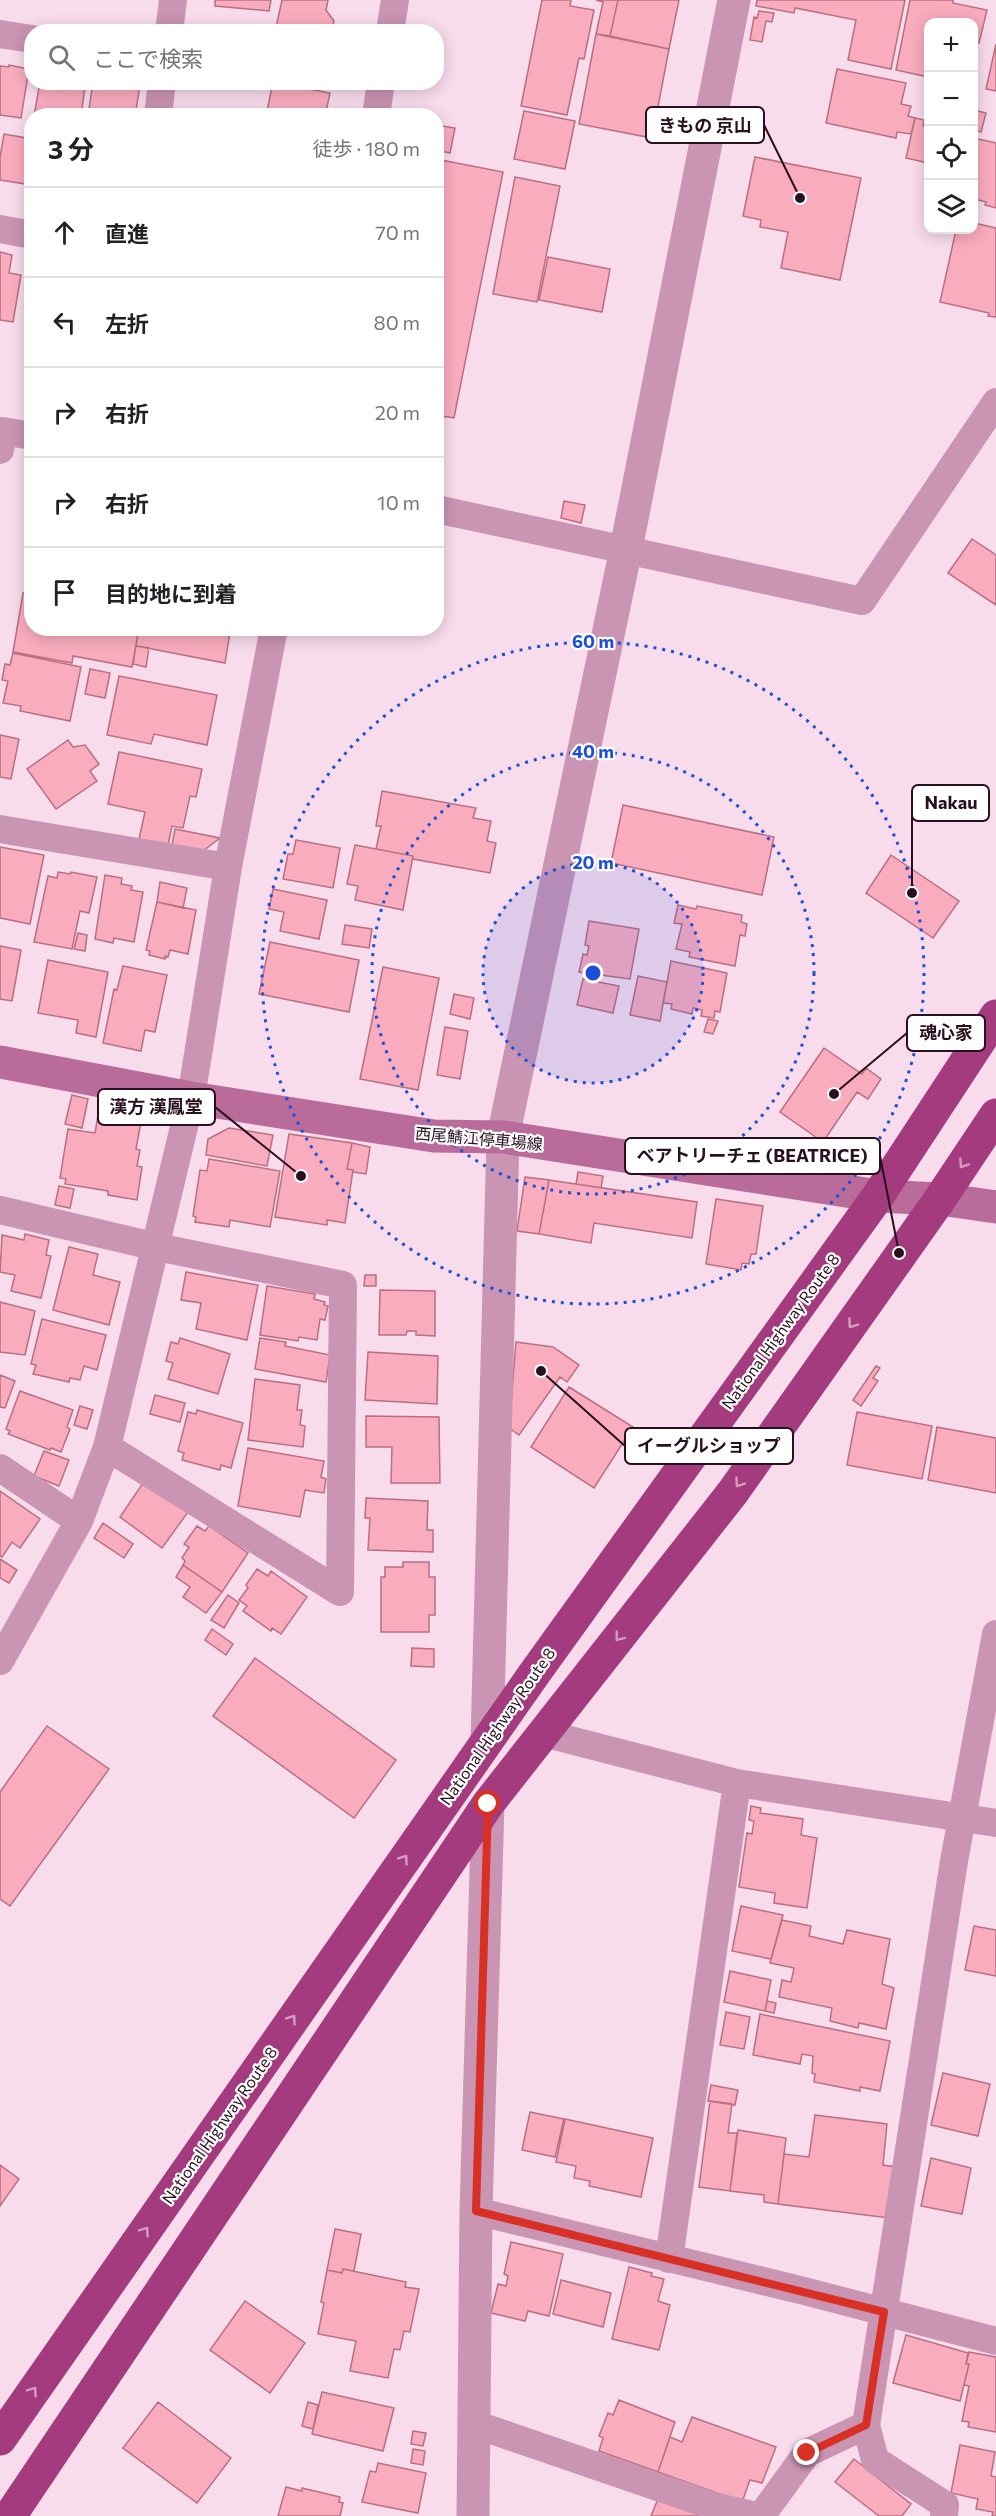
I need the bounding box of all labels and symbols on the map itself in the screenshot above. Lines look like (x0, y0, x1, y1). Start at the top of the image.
callout: きもの 京山 (646, 107, 764, 143)
text: きもの 京山 (658, 114, 752, 136)
text: 60 m (572, 630, 614, 652)
text: 40 m (572, 740, 614, 762)
callout: Nakau (912, 785, 989, 821)
text: Nakau (924, 791, 978, 813)
text: 20 m (572, 851, 614, 873)
centre of rings (583, 963, 603, 983)
callout: 魂心家 (907, 1015, 985, 1051)
text: 魂心家 (919, 1021, 973, 1043)
callout: 漢方 漢鳳堂 (98, 1089, 215, 1125)
text: 漢方 漢鳳堂 (109, 1095, 203, 1117)
street label: 西尾鯖江停車場線 (414, 1123, 544, 1153)
callout: ベアトリーチェ (BEATRICE) (625, 1138, 880, 1174)
text: ベアトリーチェ (BEATRICE) (636, 1144, 868, 1166)
one-way arrow (960, 1157, 971, 1168)
street label: National Highway Route 8 (717, 1250, 843, 1412)
one-way arrow (848, 1317, 859, 1328)
callout: イーグルショップ (625, 1428, 793, 1464)
text: イーグルショップ (637, 1434, 781, 1456)
one-way arrow (735, 1476, 746, 1487)
one-way arrow (616, 1630, 627, 1641)
street label: National Highway Route 8 (435, 1644, 559, 1808)
route start (474, 1790, 500, 1816)
one-way arrow (397, 1855, 408, 1866)
one-way arrow (285, 2015, 296, 2026)
street label: National Highway Route 8 (157, 2043, 281, 2207)
one-way arrow (138, 2226, 149, 2237)
one-way arrow (26, 2386, 37, 2397)
route end (793, 2439, 819, 2465)

